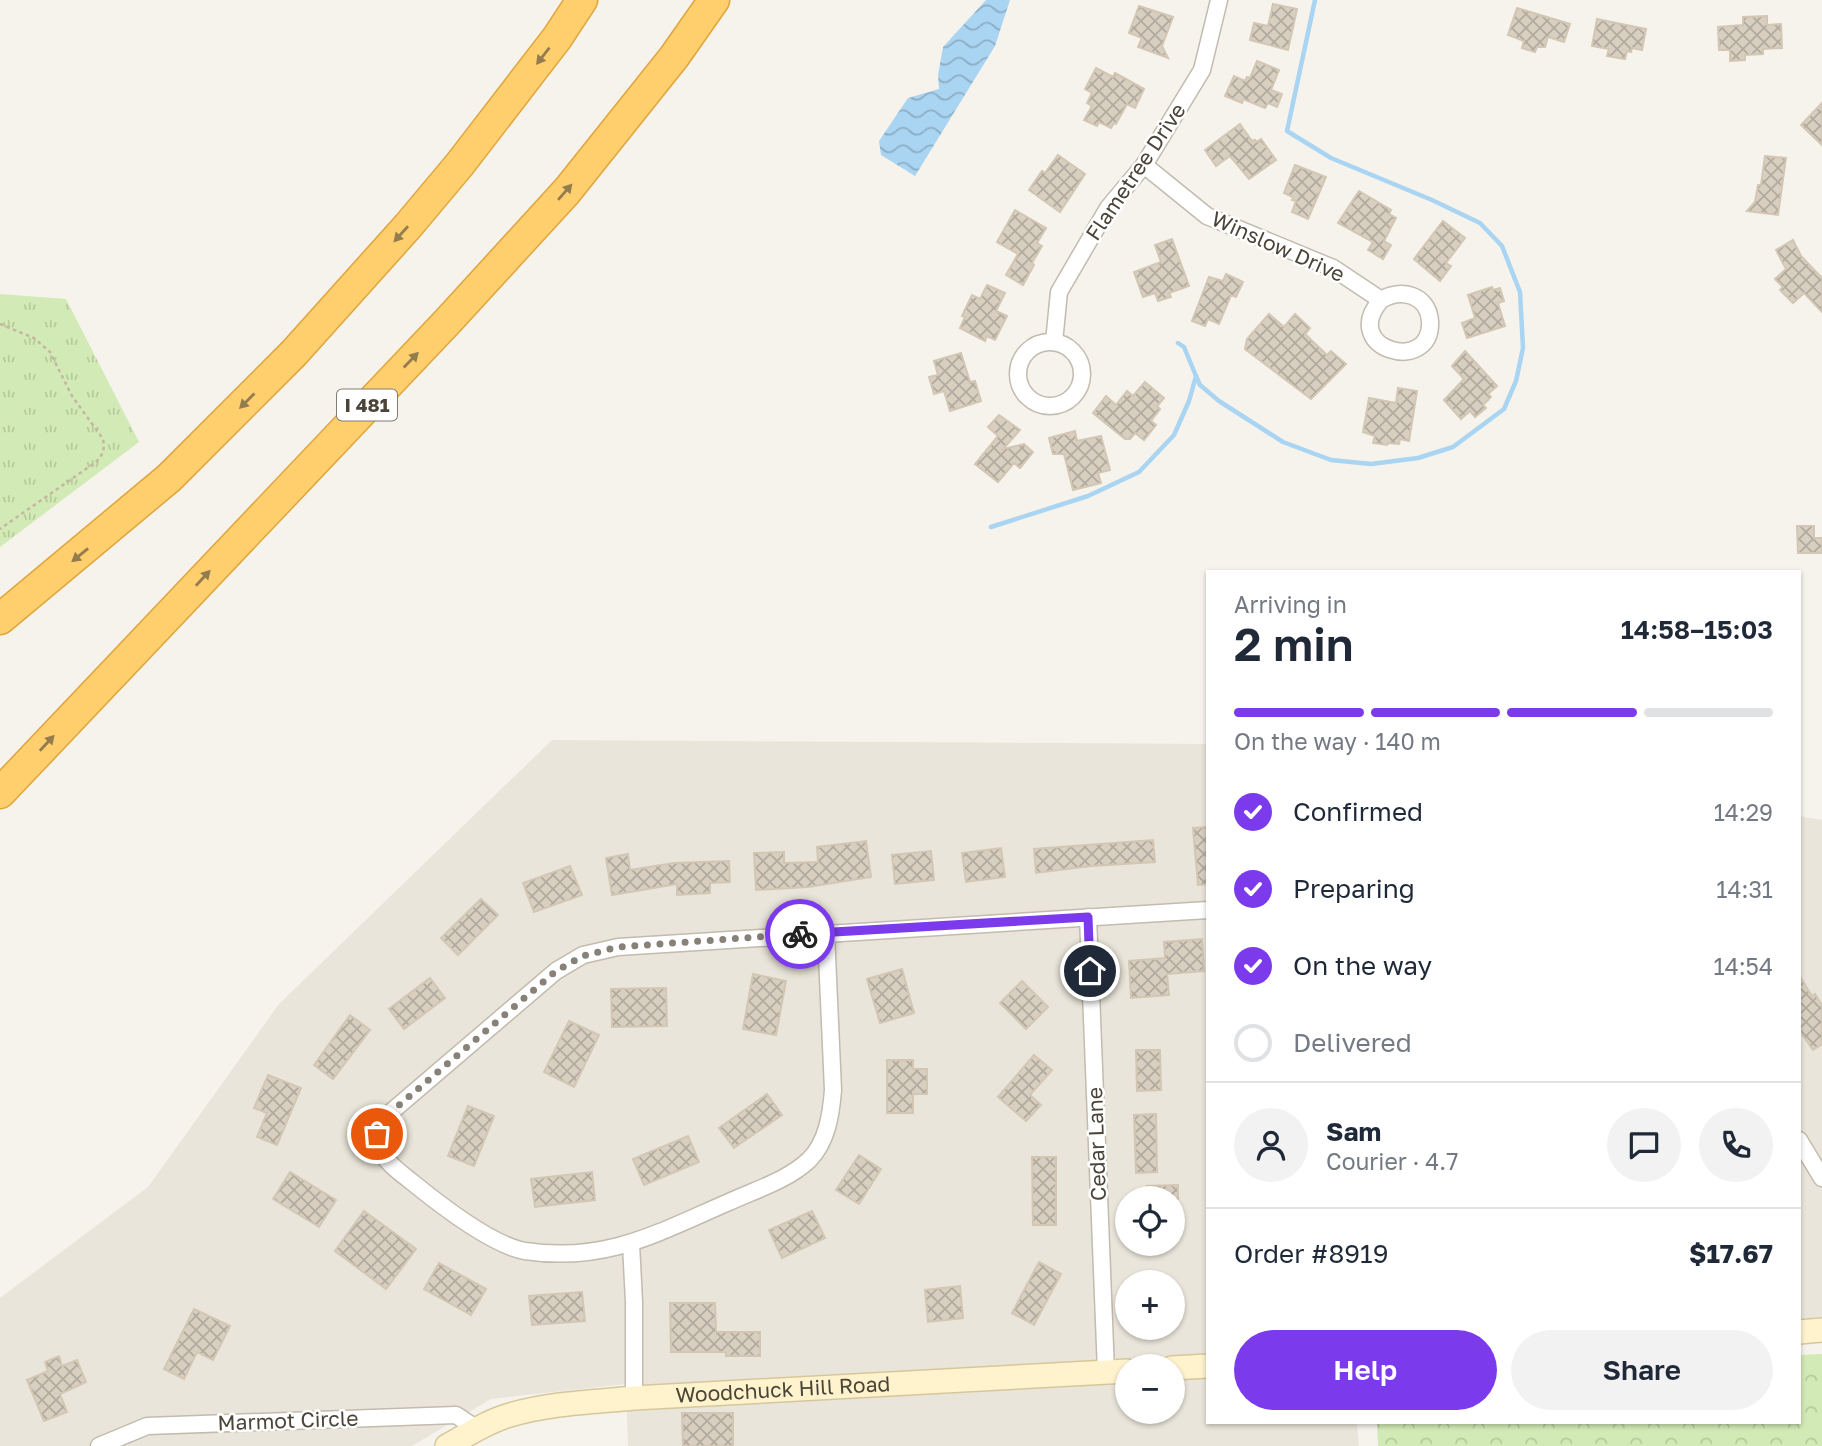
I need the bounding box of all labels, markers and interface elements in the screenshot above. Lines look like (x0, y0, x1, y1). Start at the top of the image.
one-way arrow (536, 46, 550, 65)
street label: Flametree Drive (1080, 98, 1191, 245)
one-way arrow (557, 184, 572, 201)
street label: Winslow Drive (1208, 205, 1349, 287)
one-way arrow (394, 225, 410, 242)
one-way arrow (402, 351, 419, 368)
road number: I 481 (337, 390, 397, 420)
one-way arrow (239, 392, 256, 408)
one-way arrow (71, 547, 89, 562)
one-way arrow (195, 570, 211, 587)
text: Arriving in (1234, 590, 1347, 618)
text: 14:58–15:03 (1621, 614, 1773, 645)
text: 2 min (1234, 616, 1354, 671)
text: On the way · 140 m (1234, 727, 1441, 755)
one-way arrow (39, 734, 55, 752)
icon: check (1234, 793, 1272, 831)
text: Confirmed (1293, 796, 1423, 827)
text: 14:29 (1714, 798, 1773, 826)
icon: check (1234, 870, 1272, 908)
text: Preparing (1293, 873, 1415, 904)
text: 14:31 (1716, 875, 1773, 903)
courier (765, 899, 835, 969)
icon: bike (781, 915, 819, 953)
pin (1060, 941, 1120, 1001)
icon: check (1234, 947, 1272, 985)
text: On the way (1293, 950, 1432, 981)
icon: home (1071, 952, 1109, 990)
text: 14:54 (1714, 952, 1773, 980)
text: Delivered (1293, 1027, 1412, 1058)
street label: Cedar Lane (1081, 1087, 1111, 1201)
pin (347, 1104, 407, 1164)
button: person (1234, 1108, 1308, 1182)
button: chat (1607, 1108, 1681, 1182)
button: phone (1699, 1108, 1773, 1182)
icon: bag (358, 1115, 396, 1153)
text: Sam (1326, 1116, 1381, 1147)
text: Courier · 4.7 (1326, 1147, 1458, 1175)
map controls (1115, 1186, 1185, 1424)
button: locate (1115, 1186, 1185, 1256)
text: Order #8919 (1234, 1238, 1388, 1269)
text: $17.67 (1689, 1238, 1773, 1269)
button: + (1115, 1270, 1185, 1340)
button: Help (1234, 1330, 1497, 1410)
button: Share (1511, 1330, 1773, 1410)
button: − (1115, 1354, 1185, 1424)
street label: Woodchuck Hill Road (675, 1370, 891, 1408)
street label: Marmot Circle (217, 1405, 359, 1435)

